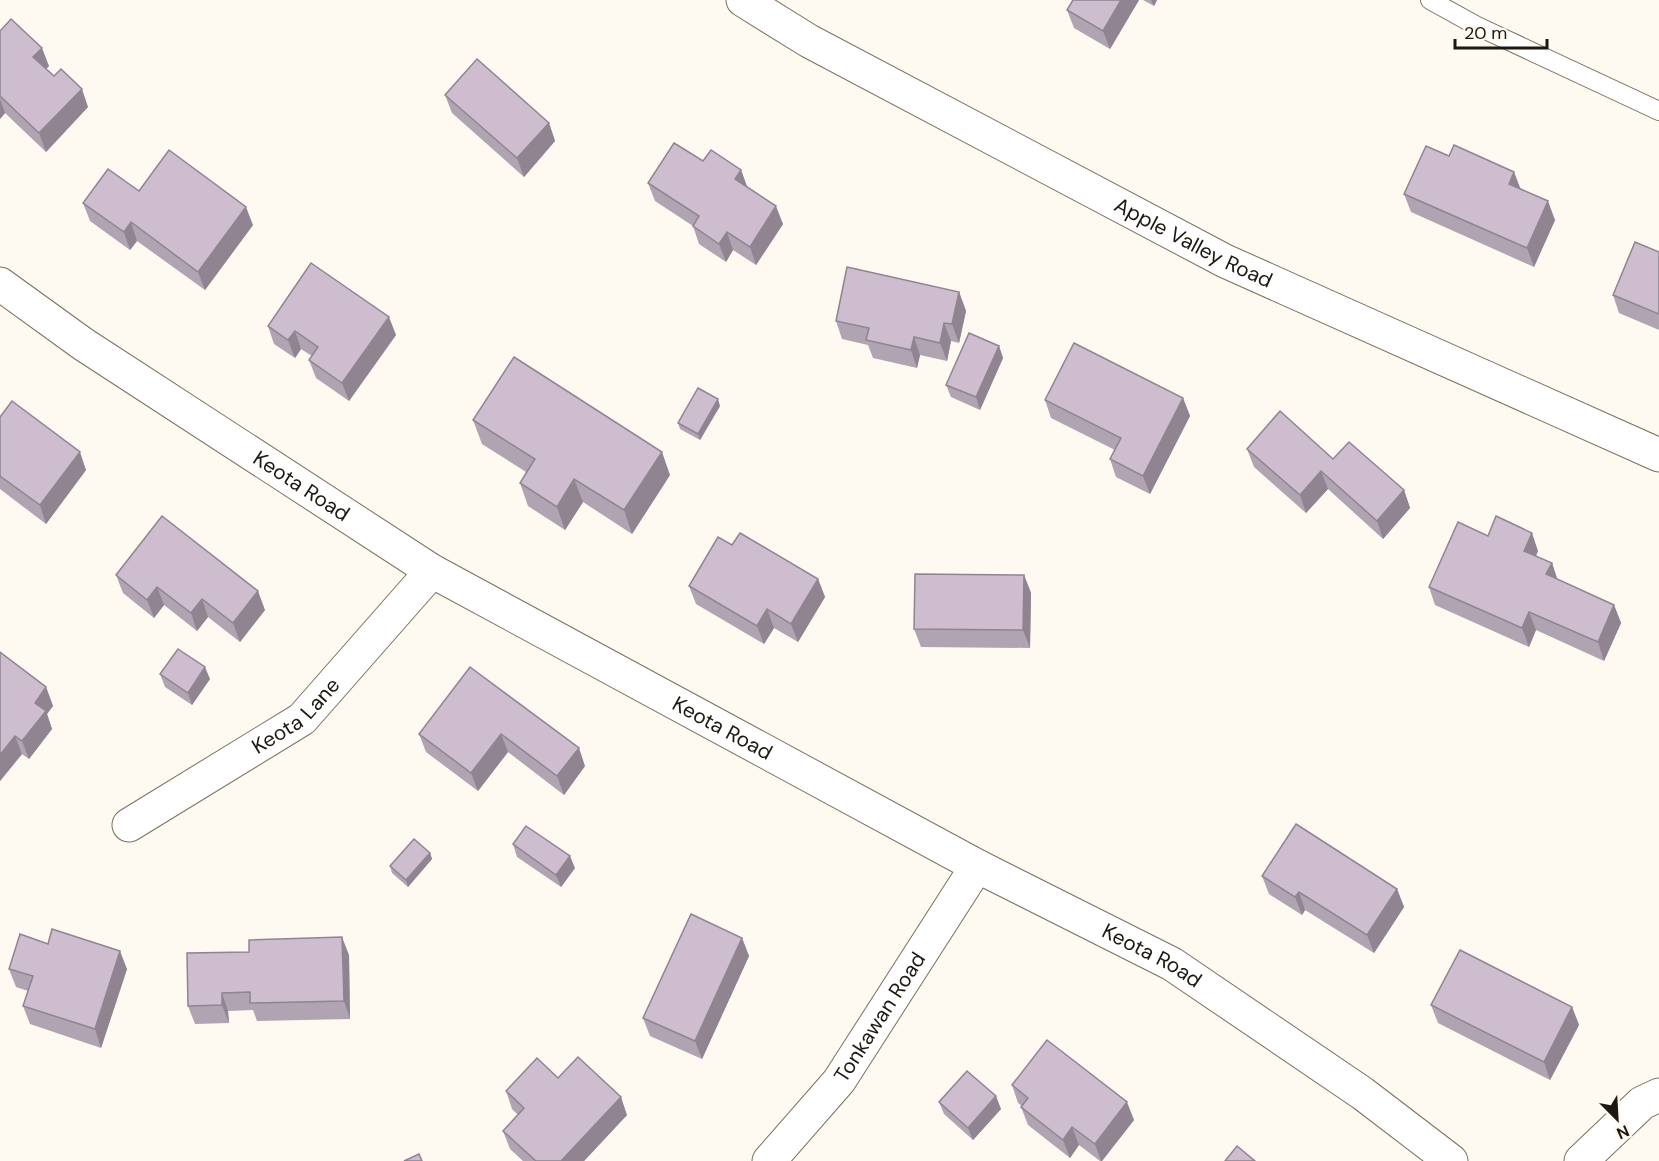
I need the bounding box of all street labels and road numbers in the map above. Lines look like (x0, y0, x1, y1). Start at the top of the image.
street label: Apple Valley Road (1110, 191, 1277, 294)
street label: Keota Road (248, 444, 355, 528)
street label: Keota Lane (246, 672, 346, 760)
street label: Keota Road (668, 690, 777, 767)
street label: Keota Road (1097, 917, 1207, 994)
street label: Tonkawan Road (828, 947, 932, 1088)

